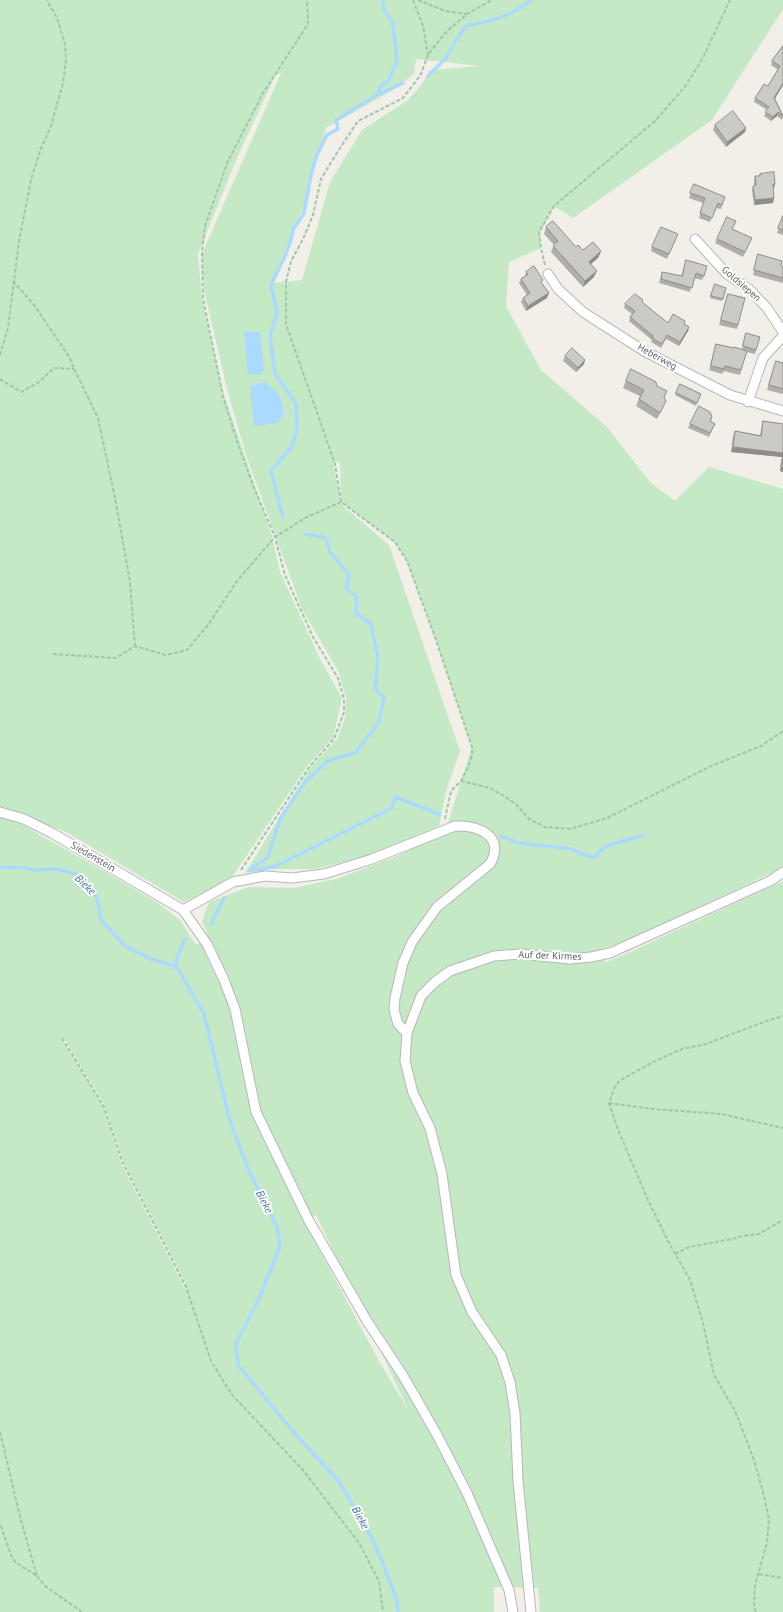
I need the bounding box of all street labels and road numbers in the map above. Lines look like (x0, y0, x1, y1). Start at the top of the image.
street label: Goldsiepen (719, 264, 763, 304)
street label: Heberweg (635, 341, 679, 373)
street label: Siedenstein (68, 839, 118, 875)
street label: Auf der Kirmes (518, 949, 582, 963)

